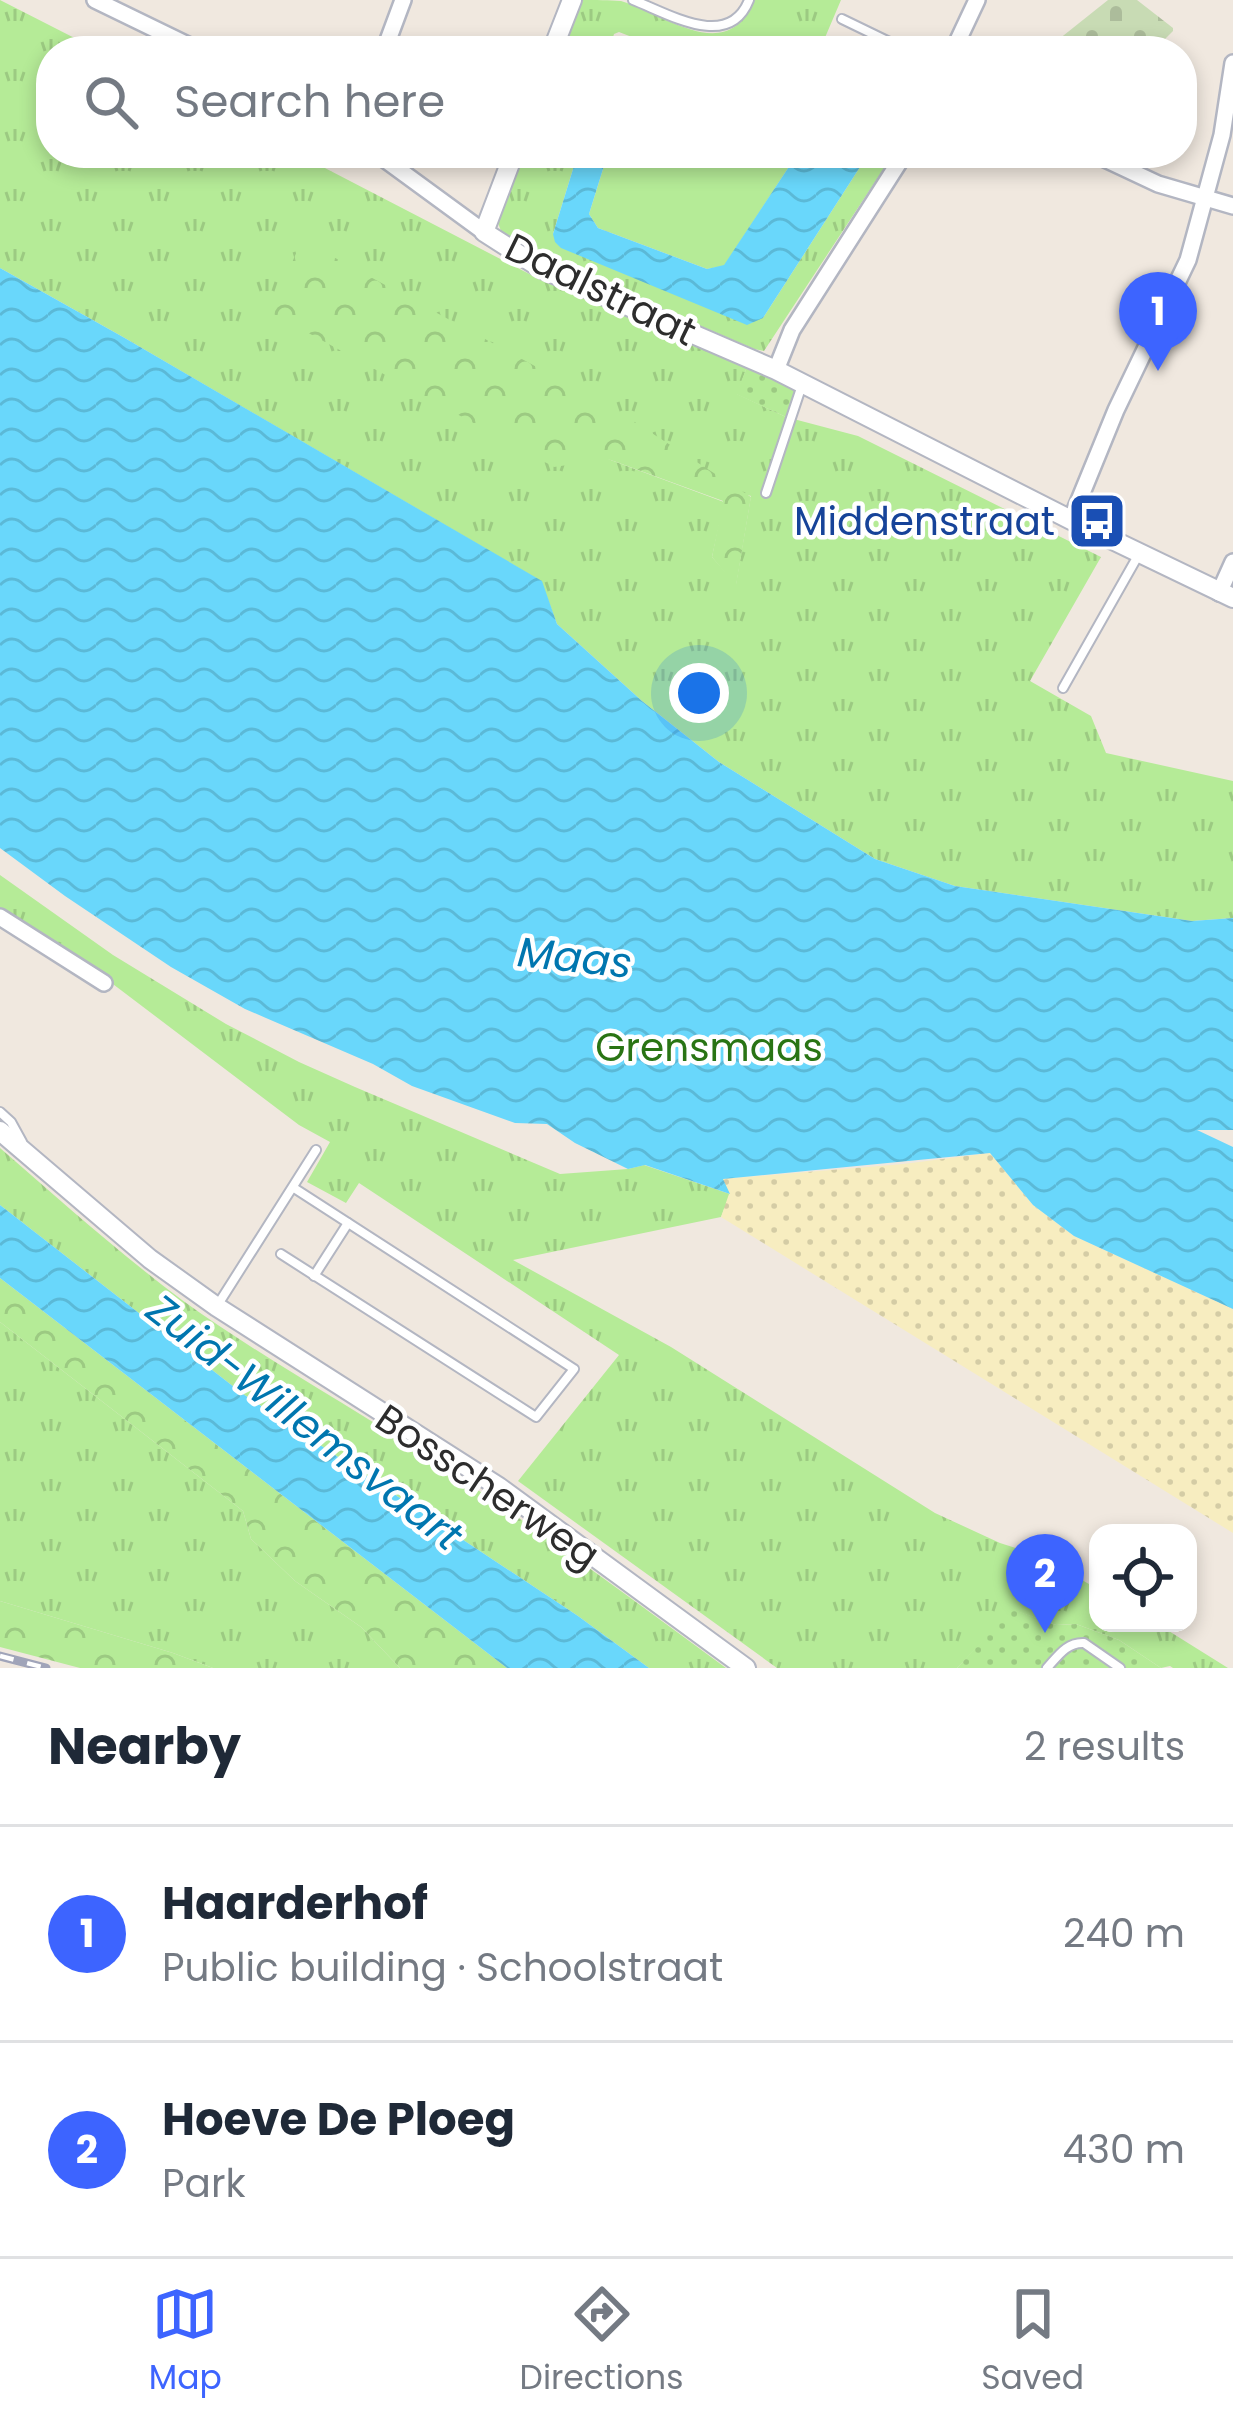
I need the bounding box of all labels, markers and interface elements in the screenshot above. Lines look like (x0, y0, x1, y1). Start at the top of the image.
search box (36, 36, 1197, 168)
icon: search (78, 69, 144, 135)
text: Search here (174, 70, 445, 133)
street label: Daalstraat (496, 220, 705, 359)
pin: 1 (1119, 272, 1197, 371)
bus stop icon: Middenstraat (1066, 490, 1128, 552)
place label: Middenstraat (794, 494, 1055, 549)
your location (669, 663, 729, 723)
water label: Maas (515, 922, 635, 993)
park label: Grensmaas (595, 1020, 823, 1075)
water label: Zuid-Willemsvaart (134, 1280, 475, 1565)
street label: Bosscherweg (365, 1391, 611, 1582)
map controls (1089, 1524, 1197, 1632)
button: locate (1089, 1524, 1197, 1632)
pin: 2 (1006, 1534, 1084, 1633)
text: Nearby (48, 1710, 241, 1782)
text: 2 results (1024, 1719, 1185, 1774)
text: Haarderhof (162, 1872, 428, 1935)
text: 1 (80, 1906, 94, 1961)
text: 240 m (1063, 1906, 1185, 1961)
text: Public building · Schoolstraat (162, 1940, 723, 1995)
text: Hoeve De Ploeg (162, 2088, 515, 2151)
text: 2 (76, 2122, 98, 2177)
text: 430 m (1062, 2122, 1185, 2177)
text: Park (162, 2156, 246, 2211)
tab: Map (149, 2281, 222, 2403)
tab: Directions (520, 2281, 683, 2403)
tab: Saved (981, 2281, 1084, 2403)

